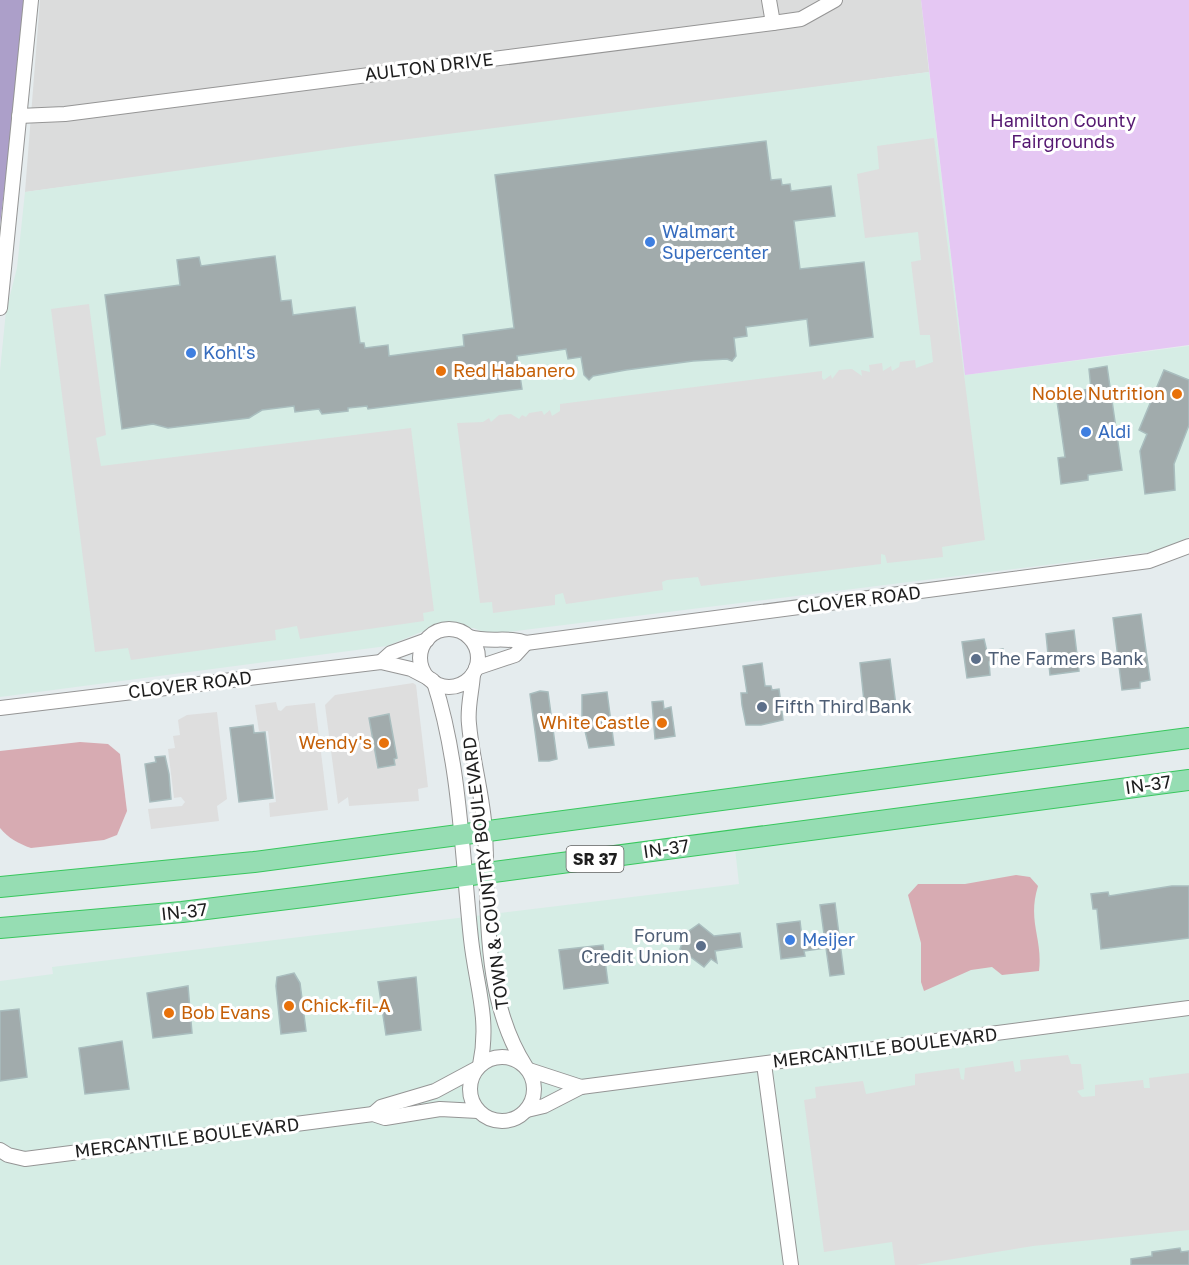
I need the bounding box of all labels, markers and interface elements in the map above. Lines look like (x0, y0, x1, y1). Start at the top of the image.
street label: AULTON DRIVE (363, 47, 494, 85)
park label: Hamilton County Fairgrounds (990, 109, 1136, 152)
place label: Walmart Supercenter (662, 220, 769, 263)
marker: Walmart Supercenter (643, 235, 657, 249)
place label: Kohl's (203, 341, 255, 363)
marker: Kohl's (184, 346, 198, 360)
place label: Red Habanero (453, 359, 575, 381)
marker: Red Habanero (434, 364, 448, 378)
place label: Noble Nutrition (1031, 382, 1165, 404)
marker: Noble Nutrition (1170, 387, 1184, 401)
place label: Aldi (1098, 420, 1131, 442)
marker: Aldi (1079, 425, 1093, 439)
street label: CLOVER ROAD (796, 581, 922, 618)
place label: The Farmers Bank (988, 647, 1144, 669)
marker: The Farmers Bank (969, 652, 983, 666)
street label: CLOVER ROAD (127, 666, 253, 703)
place label: Fifth Third Bank (774, 695, 912, 717)
marker: Fifth Third Bank (755, 700, 769, 714)
place label: White Castle (540, 711, 650, 733)
marker: White Castle (655, 716, 669, 730)
place label: Wendy's (299, 731, 372, 753)
marker: Wendy's (377, 736, 391, 750)
street label: TOWN & COUNTRY BOULEVARD (457, 736, 513, 1011)
street label: IN-37 (1123, 770, 1172, 798)
street label: IN-37 (641, 834, 690, 862)
road number: SR 37 (566, 846, 624, 872)
street label: IN-37 (160, 898, 208, 924)
place label: Forum Credit Union (581, 924, 689, 967)
place label: Meijer (802, 928, 855, 950)
marker: Meijer (783, 933, 797, 947)
marker: Forum Credit Union (694, 939, 708, 953)
place label: Chick-fil-A (301, 994, 391, 1016)
marker: Chick-fil-A (282, 999, 296, 1013)
place label: Bob Evans (181, 1001, 271, 1023)
marker: Bob Evans (162, 1006, 176, 1020)
street label: MERCANTILE BOULEVARD (771, 1022, 998, 1072)
street label: MERCANTILE BOULEVARD (73, 1112, 300, 1162)

